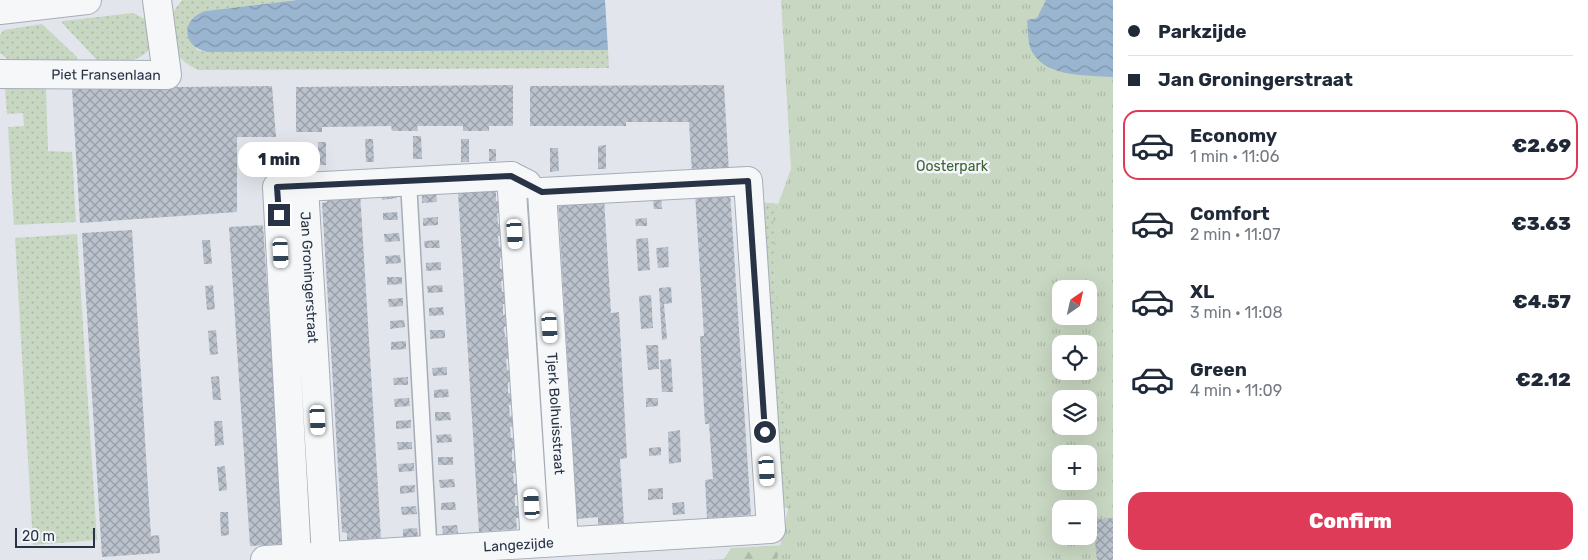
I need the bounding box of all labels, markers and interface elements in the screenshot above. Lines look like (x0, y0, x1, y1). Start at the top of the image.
text: Parkzijde (1158, 20, 1247, 43)
street label: Piet Fransenlaan (51, 66, 161, 84)
text: Jan Groningerstraat (1158, 68, 1353, 91)
icon: car (1130, 123, 1175, 168)
text: Economy (1190, 124, 1277, 147)
text: €2.69 (1512, 134, 1571, 157)
callout: 1 min (238, 142, 320, 178)
text: 1 min · 11:06 (1190, 147, 1279, 166)
text: 1 min (258, 150, 300, 169)
park label: Oosterpark (916, 158, 989, 175)
icon: car (1130, 201, 1175, 246)
text: Comfort (1190, 202, 1270, 225)
route end (268, 204, 290, 226)
street label: Jan Groningerstraat (296, 211, 321, 344)
text: €3.63 (1511, 212, 1571, 235)
car (506, 219, 523, 249)
text: 2 min · 11:07 (1190, 225, 1280, 244)
car (272, 238, 289, 268)
icon: car (1130, 279, 1175, 324)
north arrow (1052, 280, 1098, 325)
map controls (1052, 280, 1097, 545)
text: XL (1190, 280, 1214, 303)
text: €4.57 (1513, 290, 1571, 313)
text: 3 min · 11:08 (1190, 303, 1283, 322)
car (541, 313, 558, 343)
button: locate (1052, 335, 1097, 380)
street label: Tjerk Bolhuisstraat (543, 352, 568, 476)
icon: car (1130, 357, 1175, 402)
text: Green (1190, 358, 1247, 381)
text: €2.12 (1516, 368, 1571, 391)
text: 4 min · 11:09 (1190, 381, 1282, 400)
button: layers (1052, 390, 1097, 435)
car (309, 405, 326, 435)
route start (754, 421, 776, 443)
button: + (1052, 445, 1097, 490)
car (758, 456, 775, 486)
car (523, 489, 540, 519)
button: Confirm (1128, 492, 1573, 550)
button: − (1052, 500, 1097, 545)
scale bar (15, 525, 95, 548)
text: 20 m (22, 528, 55, 545)
street label: Langezijde (483, 534, 554, 556)

